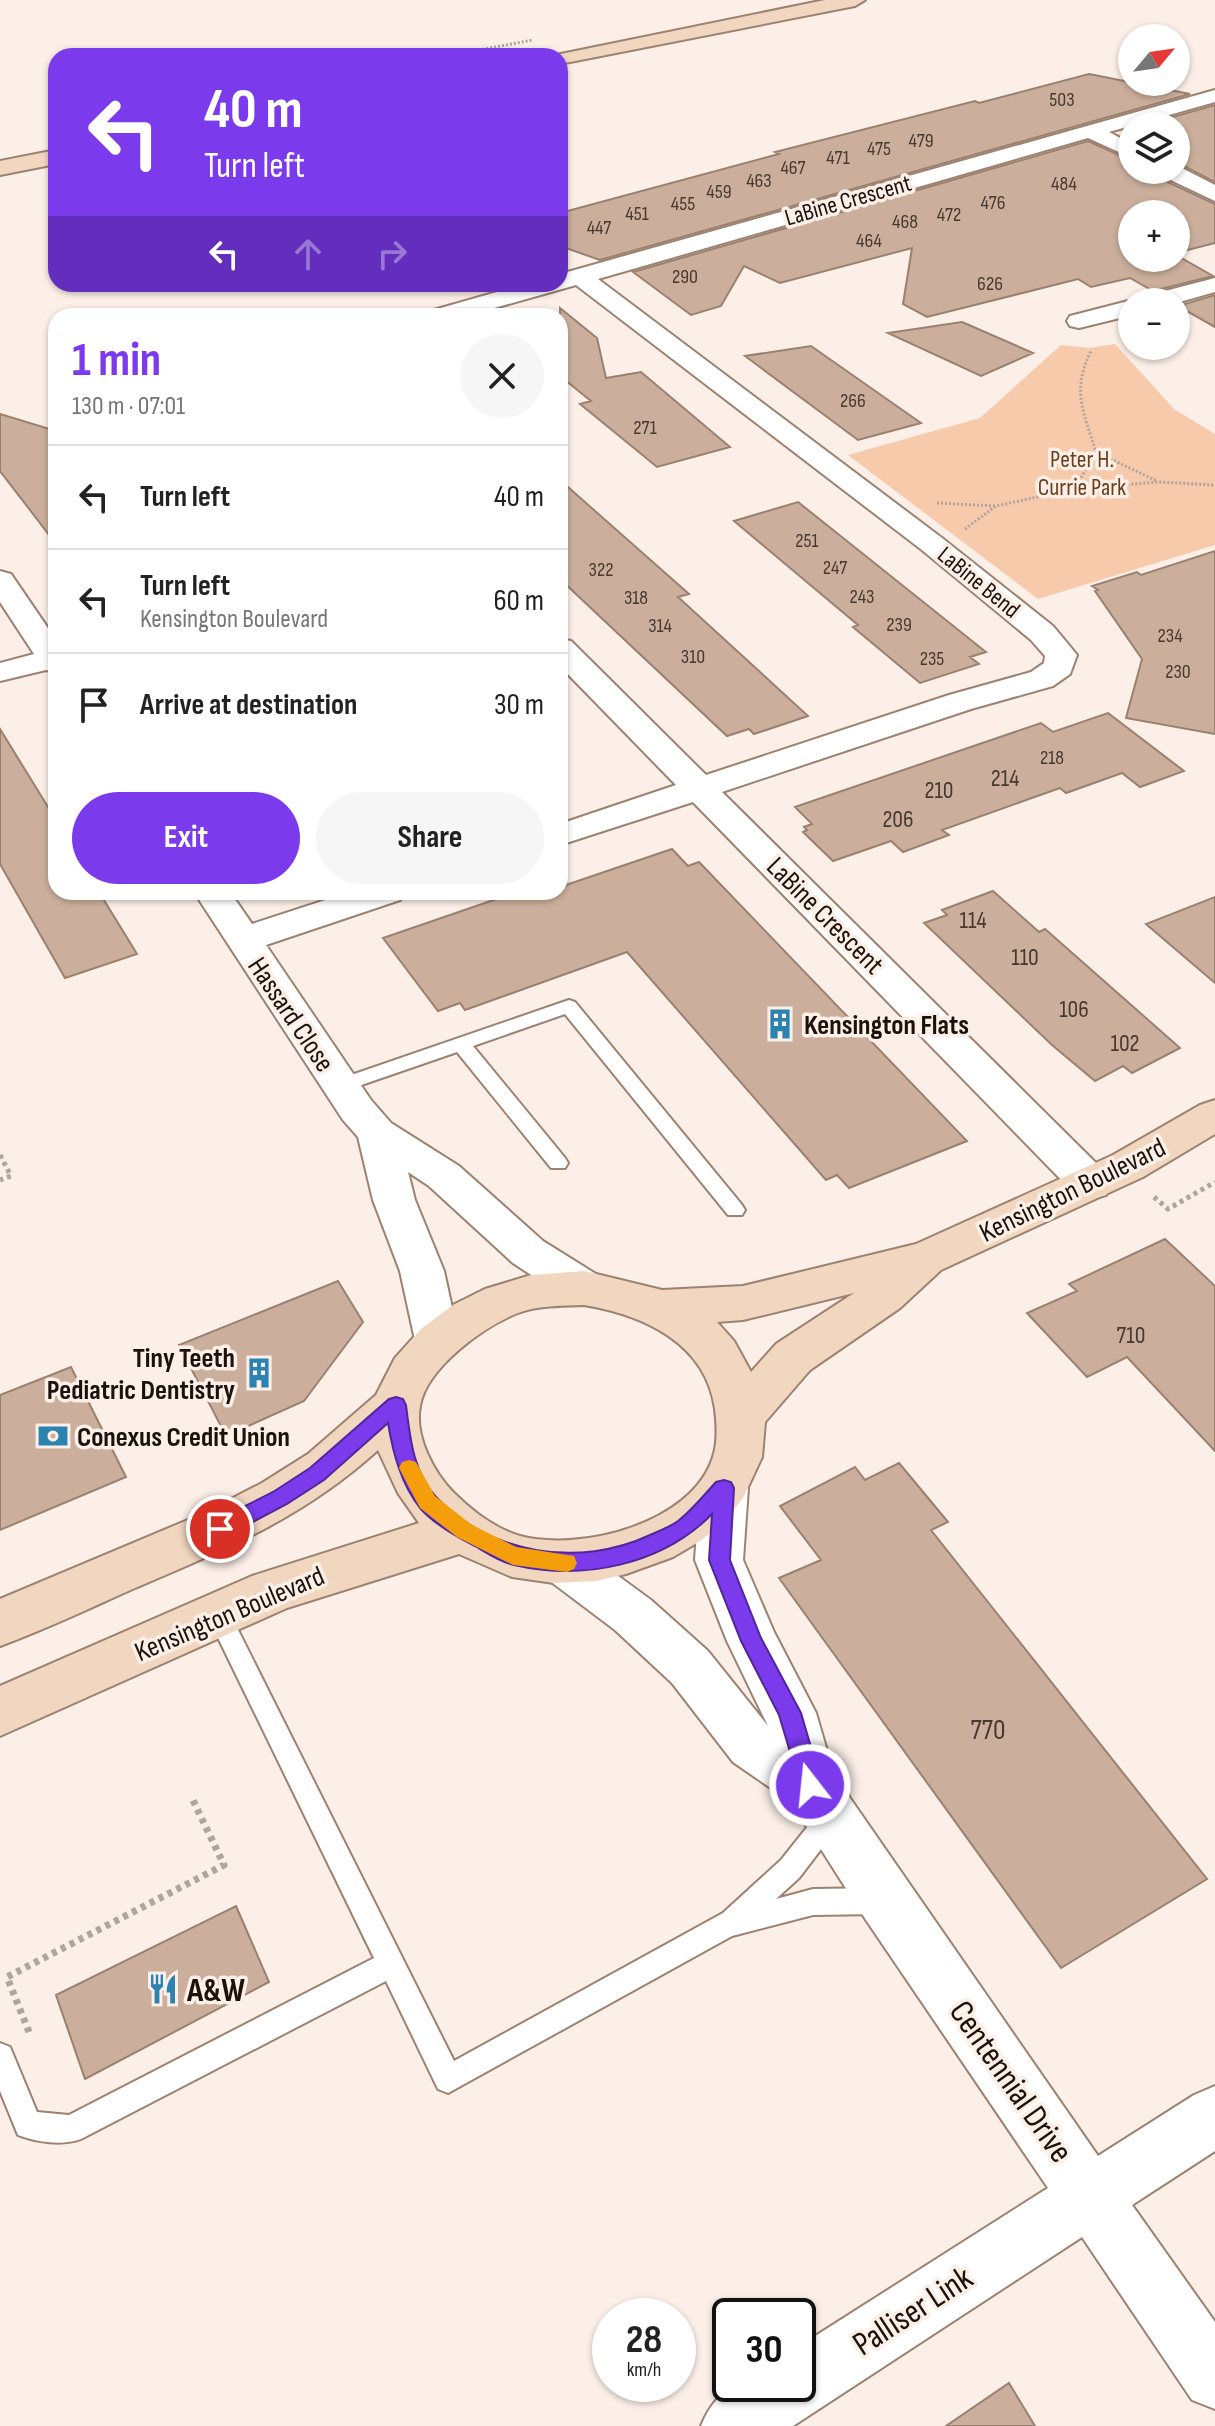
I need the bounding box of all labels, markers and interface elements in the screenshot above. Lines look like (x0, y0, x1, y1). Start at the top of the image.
north arrow (1118, 24, 1190, 96)
map controls (1118, 24, 1190, 360)
text: 40 m (204, 77, 303, 144)
icon: left (72, 80, 176, 184)
house number: 503 (1049, 88, 1075, 112)
button: layers (1118, 112, 1190, 184)
house number: 479 (908, 129, 934, 153)
house number: 475 (867, 137, 891, 161)
text: Turn left (204, 145, 305, 188)
house number: 471 (826, 146, 850, 170)
house number: 467 (780, 156, 806, 180)
house number: 463 (746, 169, 772, 193)
street label: LaBine Crescent (782, 169, 915, 232)
house number: 484 (1051, 172, 1077, 196)
house number: 459 (706, 180, 732, 204)
house number: 476 (981, 191, 1005, 215)
house number: 455 (671, 192, 695, 216)
button: + (1118, 200, 1190, 272)
house number: 451 (625, 202, 649, 226)
house number: 472 (937, 203, 961, 227)
house number: 468 (892, 210, 918, 234)
house number: 447 (587, 216, 611, 240)
house number: 464 (856, 229, 882, 253)
icon: left (202, 232, 246, 276)
icon: ahead (286, 232, 330, 276)
icon: right (370, 232, 414, 276)
house number: 290 (672, 265, 698, 289)
house number: 626 (977, 272, 1003, 296)
button: − (1118, 288, 1190, 360)
text: 1 min (72, 332, 161, 389)
button: close (460, 334, 544, 418)
house number: 266 (840, 389, 866, 413)
text: 130 m · 07:01 (72, 391, 185, 422)
house number: 271 (633, 416, 657, 440)
park label: Peter H. Currie Park (1038, 445, 1126, 502)
icon: left (72, 475, 116, 519)
text: Turn left (140, 479, 230, 515)
text: 40 m (494, 479, 544, 515)
house number: 251 (795, 529, 819, 553)
street label: LaBine Bend (932, 540, 1026, 624)
house number: 247 (823, 556, 847, 580)
house number: 322 (589, 558, 613, 582)
text: Turn left (140, 568, 230, 604)
icon: left (72, 579, 116, 623)
text: 60 m (493, 583, 544, 619)
house number: 243 (850, 585, 874, 609)
house number: 318 (624, 586, 648, 610)
text: Kensington Boulevard (140, 604, 328, 635)
house number: 239 (886, 613, 912, 637)
house number: 314 (648, 614, 672, 638)
house number: 234 (1157, 624, 1183, 648)
house number: 310 (681, 645, 705, 669)
house number: 235 (920, 647, 944, 671)
house number: 230 (1165, 660, 1191, 684)
icon: arrive (72, 683, 116, 727)
text: Arrive at destination (140, 687, 357, 723)
text: 30 m (494, 687, 544, 723)
house number: 218 (1040, 746, 1064, 770)
house number: 214 (991, 764, 1019, 793)
house number: 210 (924, 776, 954, 805)
button: Exit (72, 792, 300, 884)
button: Share (316, 792, 544, 884)
house number: 206 (882, 805, 914, 834)
street label: LaBine Crescent (760, 851, 890, 981)
house number: 114 (960, 906, 986, 935)
house number: 110 (1011, 943, 1039, 972)
street label: Hassard Close (240, 951, 341, 1078)
house number: 106 (1059, 995, 1089, 1024)
building icon: Kensington Flats (763, 1007, 797, 1041)
place label: Kensington Flats (804, 1009, 969, 1042)
house number: 102 (1111, 1029, 1140, 1058)
street label: Kensington Boulevard (974, 1131, 1171, 1250)
house number: 710 (1117, 1321, 1145, 1350)
place label: Tiny Teeth Pediatric Dentistry (47, 1342, 235, 1407)
building icon: Tiny Teeth Pediatric Dentistry (242, 1356, 276, 1390)
bank icon: Conexus Credit Union (36, 1419, 70, 1453)
place label: Conexus Credit Union (77, 1421, 290, 1454)
pin (186, 1495, 254, 1563)
icon: arrive (198, 1507, 242, 1551)
street label: Kensington Boulevard (130, 1560, 329, 1669)
house number: 770 (971, 1714, 1005, 1747)
position arrow (768, 1743, 852, 1827)
place label: A&W (186, 1970, 245, 2011)
restaurant icon: A&W (146, 1972, 180, 2006)
street label: Centennial Drive (940, 1993, 1081, 2171)
street label: Palliser Link (845, 2258, 980, 2365)
speed limit sign: 30 (712, 2298, 816, 2402)
text: 28 (626, 2316, 662, 2364)
text: km/h (627, 2358, 661, 2382)

